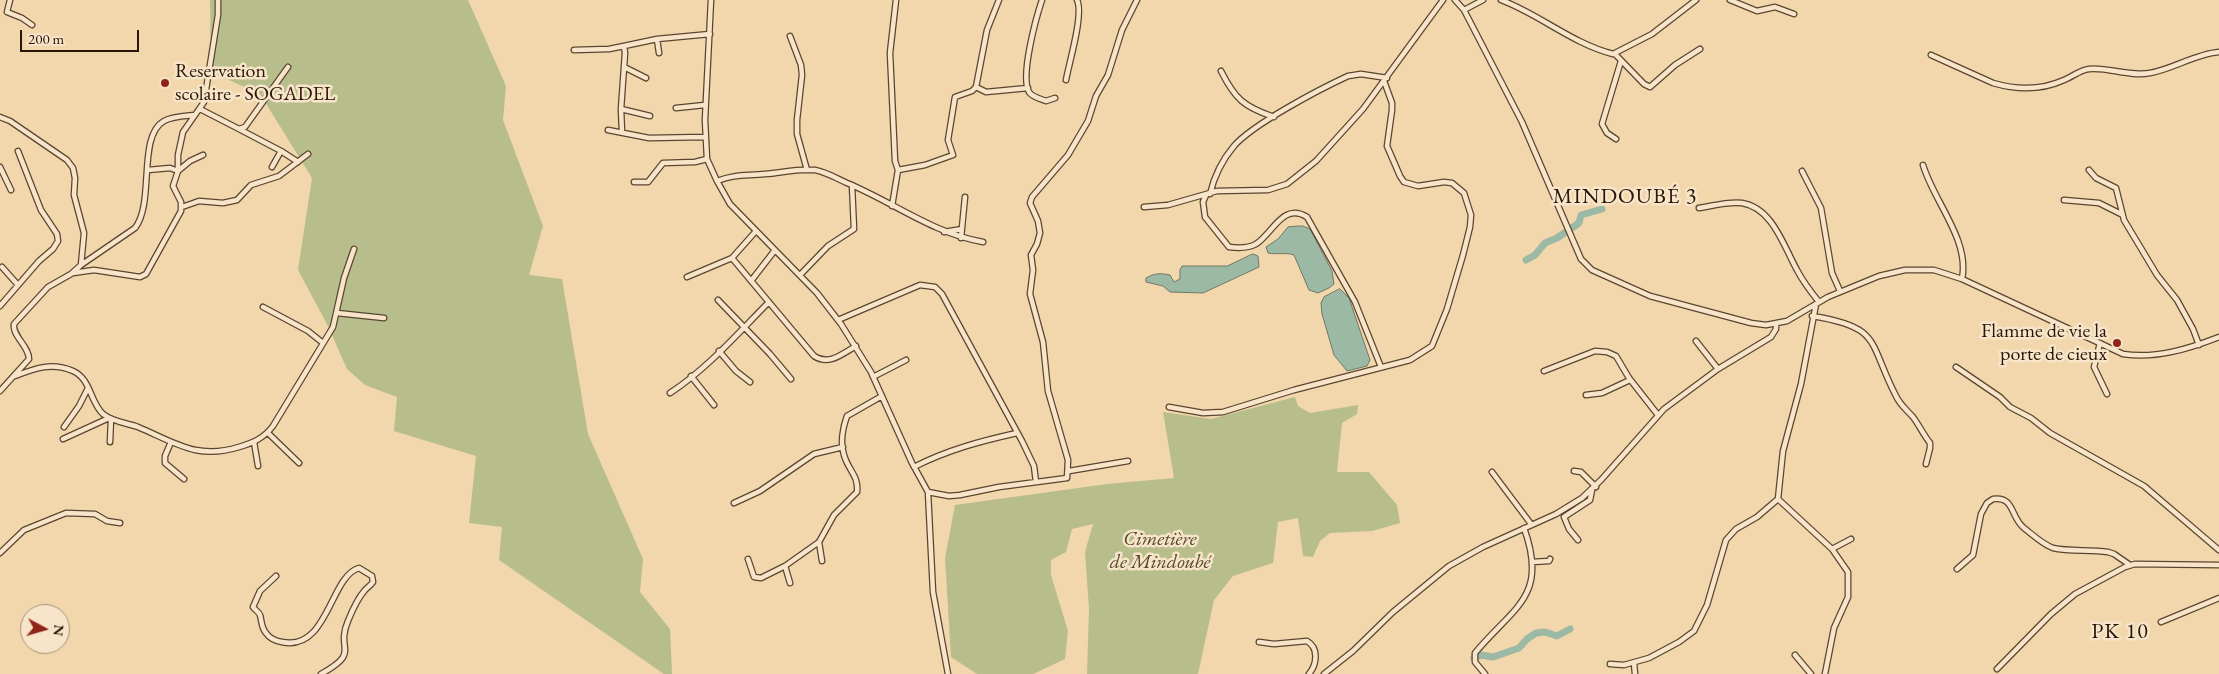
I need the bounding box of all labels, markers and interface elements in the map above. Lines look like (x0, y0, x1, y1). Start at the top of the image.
scale bar (22, 20, 141, 52)
text: 200 m (28, 29, 64, 48)
place label: Reservation scolaire - SOGADEL (175, 60, 335, 107)
marker: Reservation scolaire - SOGADEL (159, 77, 171, 89)
district label: MINDOUBÉ 3 (1551, 184, 1699, 210)
place label: Flamme de vie la porte de cieux (1981, 320, 2107, 367)
marker: Flamme de vie la porte de cieux (2111, 337, 2123, 349)
park label: Cimetière de Mindoubé (1110, 528, 1210, 575)
north arrow (20, 604, 70, 654)
district label: PK 10 (2091, 619, 2149, 645)
text: N (49, 624, 68, 637)

